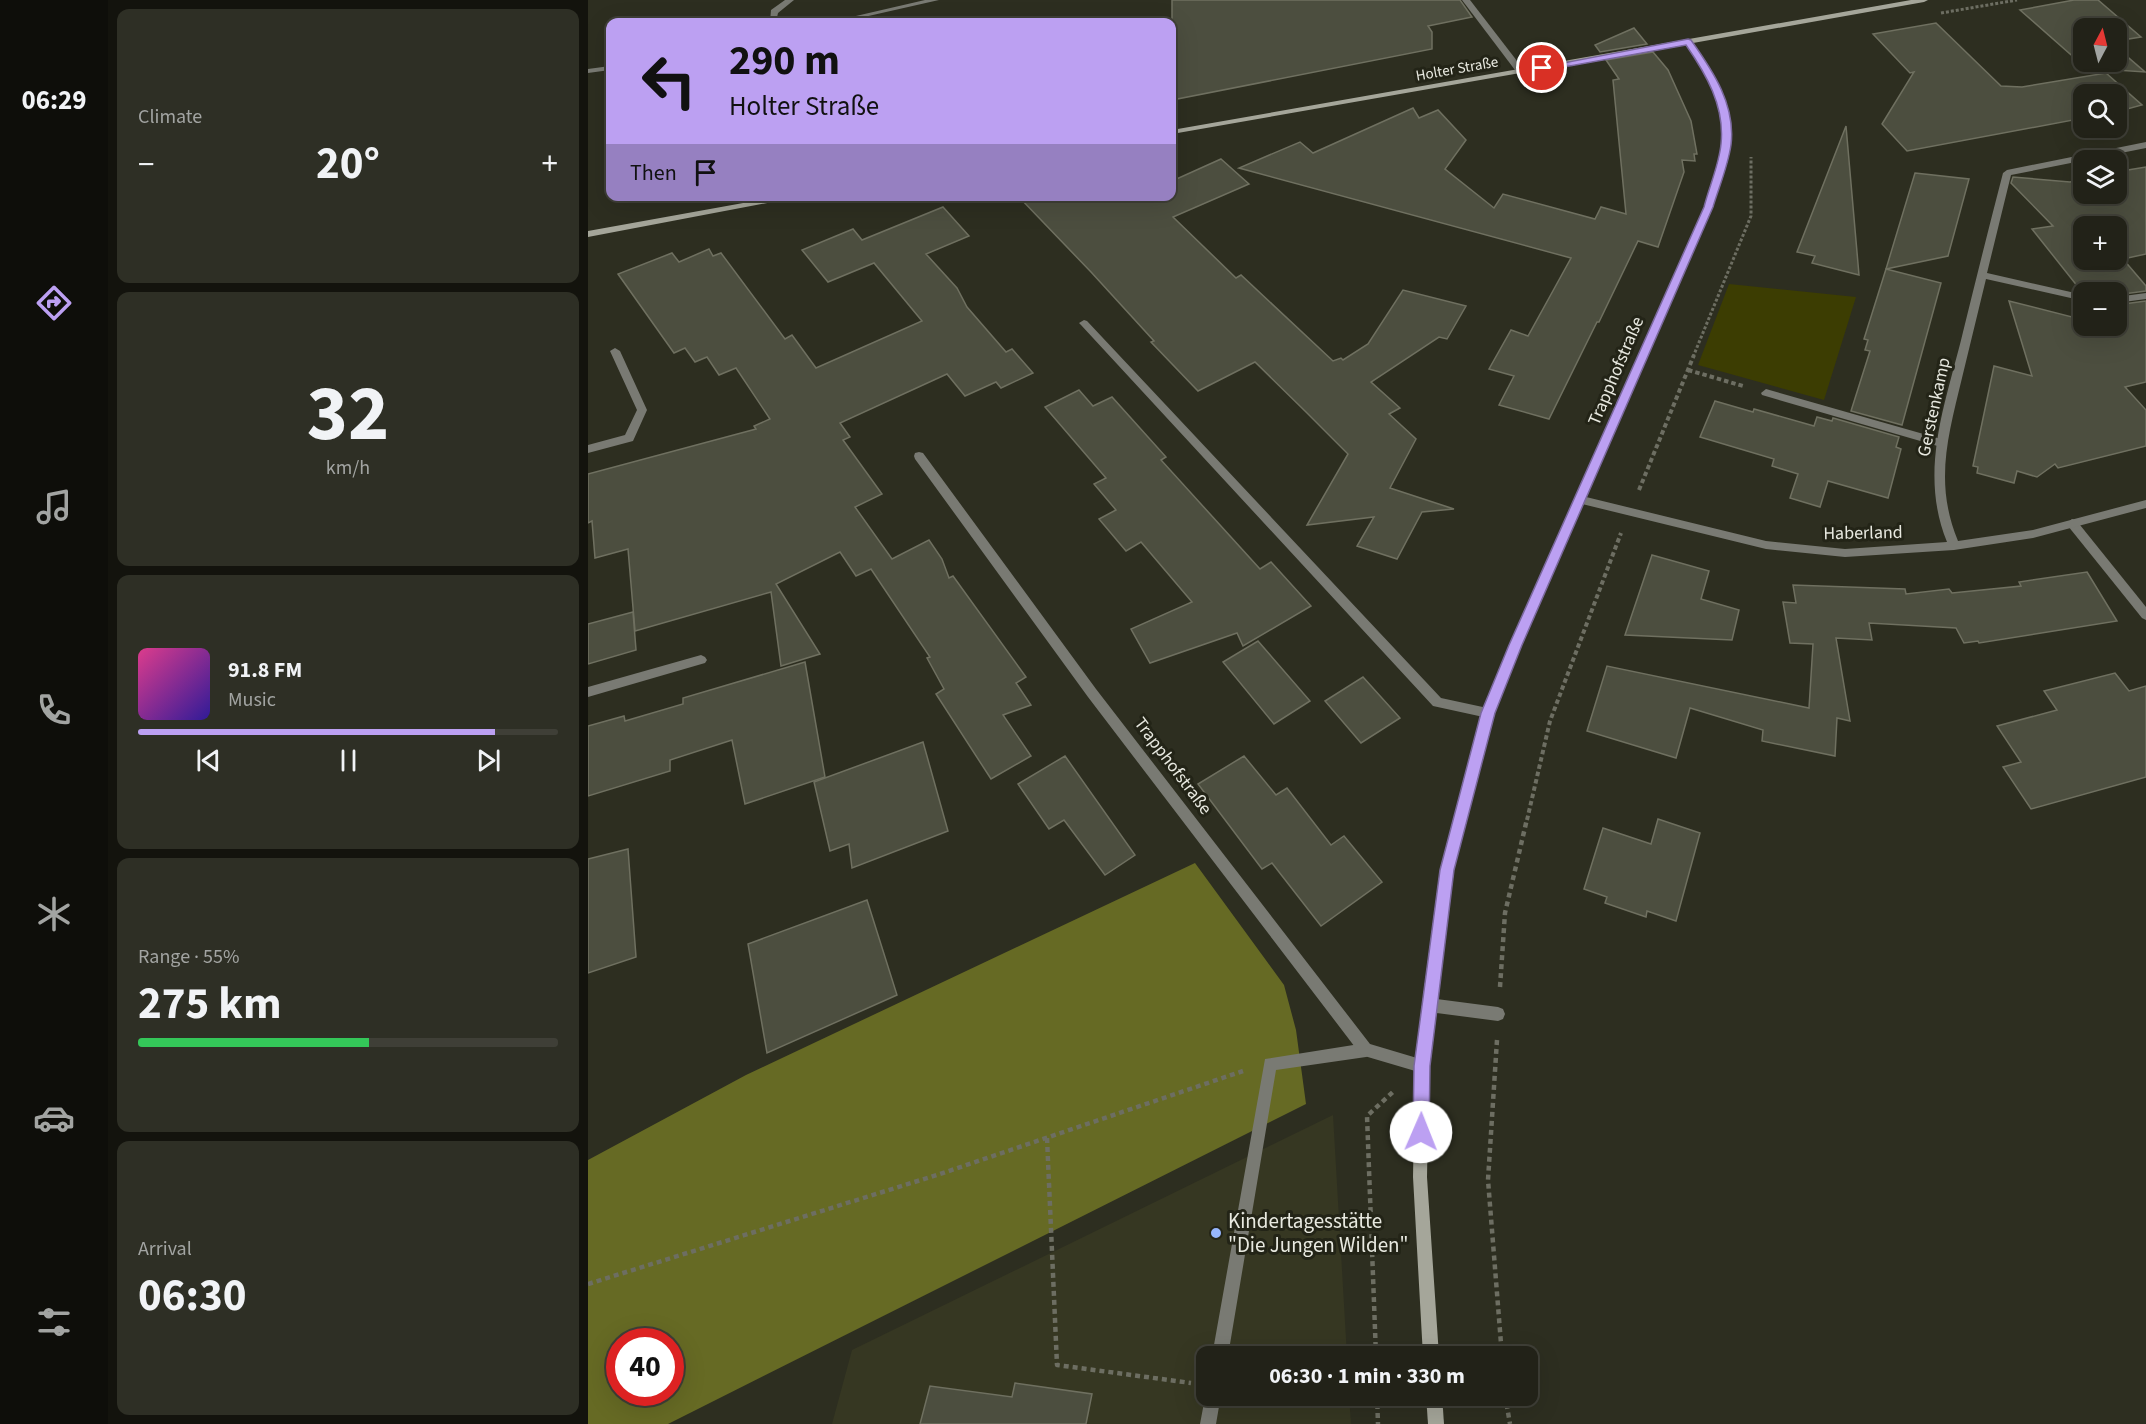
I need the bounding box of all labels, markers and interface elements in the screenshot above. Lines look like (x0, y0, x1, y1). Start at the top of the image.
north arrow (2073, 18, 2127, 72)
map controls (2073, 18, 2127, 336)
text: 290 m (729, 31, 840, 91)
icon: left (630, 42, 708, 120)
pin (1516, 42, 1567, 93)
street label: Holter Straße (1414, 51, 1500, 87)
icon: arrive (1525, 51, 1558, 84)
text: 06:29 (21, 81, 87, 120)
button: search (2073, 84, 2127, 138)
text: Holter Straße (729, 87, 879, 126)
text: Climate (138, 103, 202, 131)
text: 20° (316, 132, 380, 196)
text: − (138, 141, 154, 188)
text: + (542, 141, 558, 188)
button: layers (2073, 150, 2127, 204)
icon: arrive (689, 156, 722, 189)
text: Then (630, 157, 677, 189)
button: + (2073, 216, 2127, 270)
icon: directions (33, 282, 75, 324)
button: − (2073, 282, 2127, 336)
street label: Trapphofstraße (1582, 313, 1650, 429)
street label: Gerstenkamp (1911, 355, 1957, 459)
text: 32 (307, 359, 389, 470)
text: km/h (326, 454, 370, 482)
icon: music (33, 486, 75, 528)
street label: Haberland (1823, 520, 1903, 546)
text: 91.8 FM (228, 654, 302, 686)
text: Music (228, 686, 276, 714)
icon: phone (33, 689, 75, 731)
street label: Trapphofstraße (1128, 712, 1218, 820)
icon: previous (192, 744, 225, 777)
icon: pause (332, 744, 365, 777)
icon: next (472, 744, 505, 777)
icon: climate (33, 893, 75, 935)
text: Range · 55% (138, 943, 239, 971)
text: 275 km (138, 972, 282, 1036)
icon: car (33, 1097, 75, 1139)
position arrow (1389, 1100, 1453, 1164)
place label: Kindertagesstätte "Die Jungen Wilden" (1228, 1206, 1409, 1260)
marker: Kindertagesstätte "Die Jungen Wilden" (1209, 1226, 1223, 1240)
text: Arrival (138, 1235, 192, 1263)
text: 06:30 (138, 1264, 247, 1328)
icon: filters (33, 1301, 75, 1343)
speed limit sign: 40 (606, 1328, 684, 1406)
text: 06:30 · 1 min · 330 m (1269, 1360, 1465, 1392)

